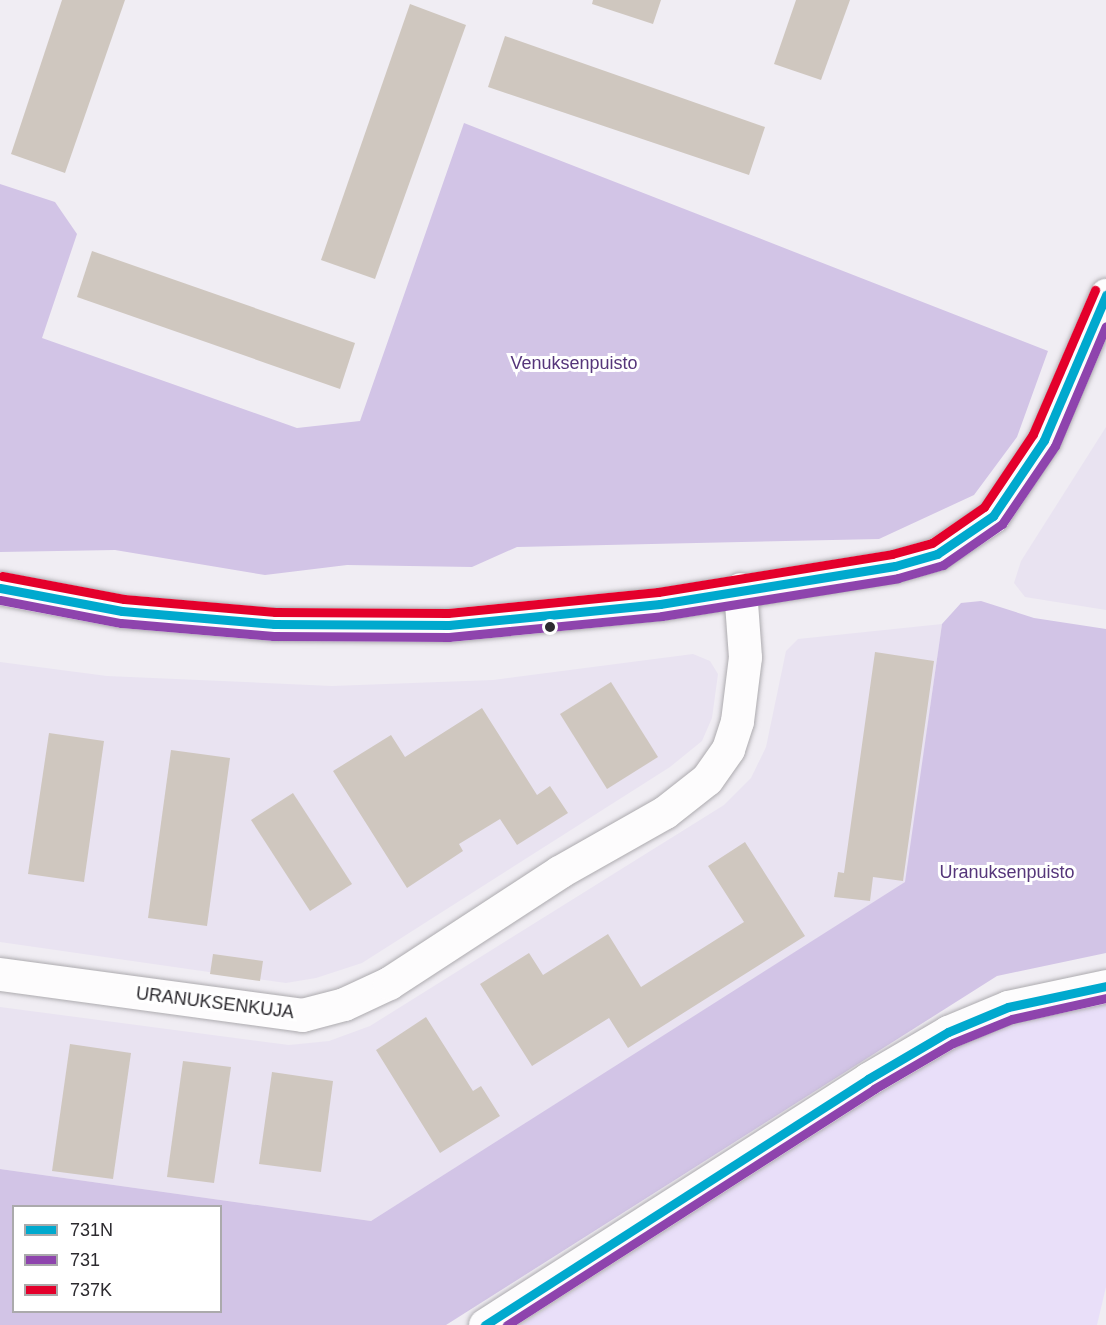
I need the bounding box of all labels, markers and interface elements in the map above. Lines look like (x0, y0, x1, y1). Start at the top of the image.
park label: Venuksenpuisto (510, 352, 638, 374)
unlabelled marker (544, 621, 556, 633)
park label: Uranuksenpuisto (939, 861, 1075, 883)
street label: URANUKSENKUJA (135, 983, 295, 1023)
legend (12, 1205, 222, 1313)
text: 731N (70, 1220, 113, 1240)
text: 731 (70, 1250, 100, 1270)
text: 737K (70, 1280, 112, 1300)

